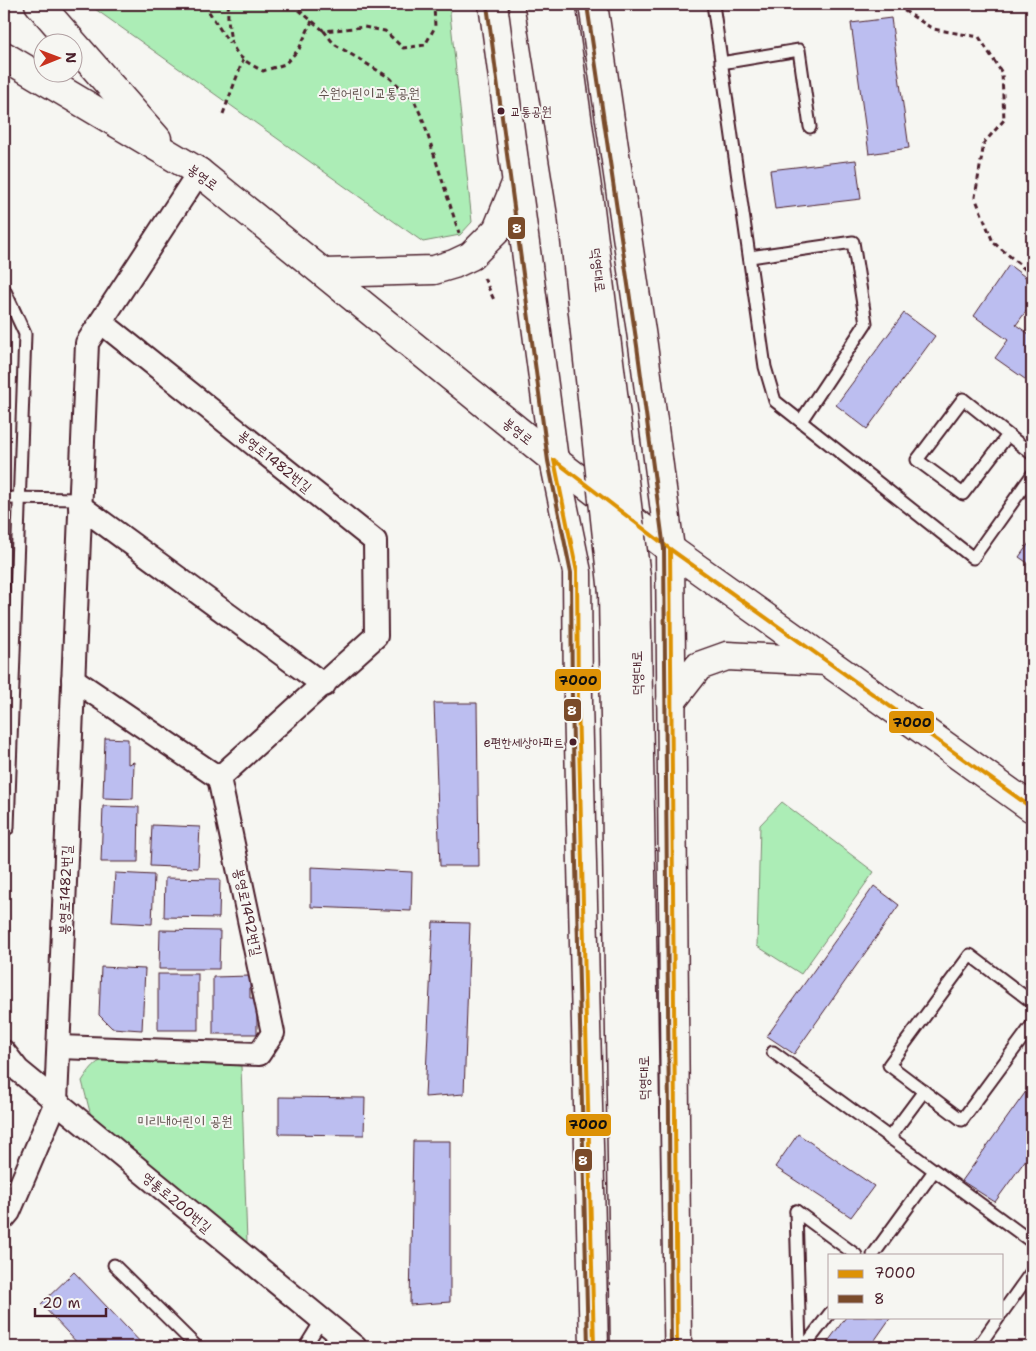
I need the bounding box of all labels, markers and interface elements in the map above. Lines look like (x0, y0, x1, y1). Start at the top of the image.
north arrow (32, 32, 82, 82)
text: N (62, 52, 80, 63)
park label: 수원어린이교통공원 (318, 84, 420, 102)
place label: 교통공원 (510, 103, 552, 120)
marker: 교통공원 (496, 106, 506, 116)
street label: 봉영로 (184, 160, 222, 194)
line badge: 8 (507, 216, 526, 240)
text: 8 (512, 219, 522, 237)
street label: 덕영대로 (586, 247, 610, 293)
street label: 봉영로 (499, 413, 537, 449)
street label: 봉영로1482번길 (234, 426, 316, 497)
street label: 덕영대로 (628, 650, 646, 696)
line badge: 7000 (554, 668, 602, 692)
text: 7000 (558, 671, 598, 689)
line badge: 8 (563, 698, 582, 722)
text: 8 (567, 701, 577, 719)
line badge: 7000 (888, 710, 935, 734)
text: 7000 (892, 713, 932, 731)
place label: e편한세상아파트 (483, 734, 564, 751)
marker: e편한세상아파트 (568, 737, 578, 747)
street label: 봉영로1482번길 (54, 844, 76, 935)
street label: 봉영로1492번길 (230, 866, 266, 958)
street label: 덕영대로 (635, 1055, 653, 1101)
park label: 미리내어린이 공원 (138, 1112, 232, 1130)
line badge: 7000 (565, 1113, 612, 1137)
text: 7000 (568, 1115, 608, 1133)
line badge: 8 (574, 1148, 593, 1172)
text: 8 (578, 1151, 588, 1169)
street label: 영통로200번길 (139, 1168, 216, 1237)
legend (828, 1254, 1004, 1318)
text: 7000 (874, 1263, 915, 1283)
scale bar (35, 1286, 106, 1318)
text: 8 (874, 1289, 885, 1309)
text: 20 m (42, 1293, 81, 1313)

